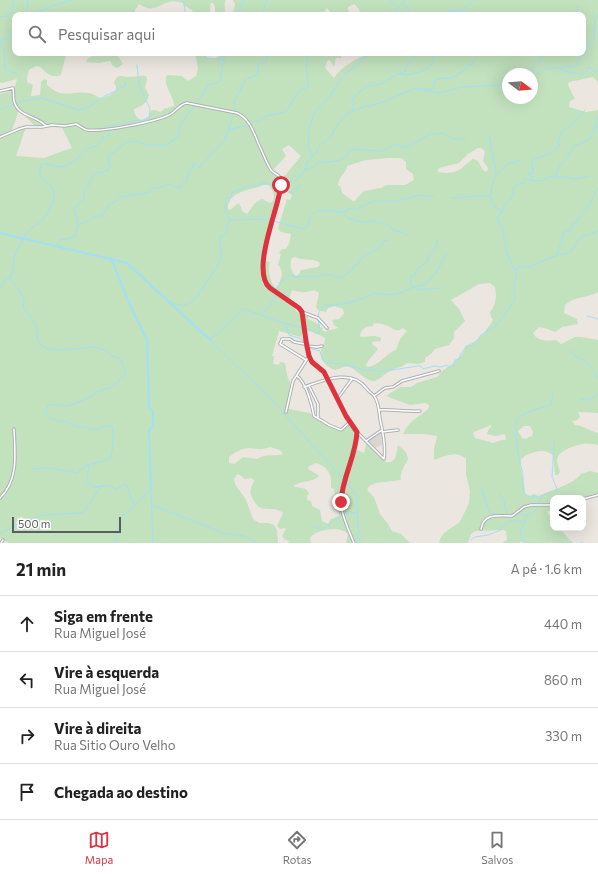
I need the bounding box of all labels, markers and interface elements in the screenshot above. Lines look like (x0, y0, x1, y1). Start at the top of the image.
search box (12, 12, 586, 56)
icon: search (26, 23, 48, 45)
text: Pesquisar aqui (58, 25, 155, 43)
north arrow (502, 68, 538, 104)
route start (272, 176, 290, 194)
route end (332, 493, 350, 511)
map controls (550, 495, 586, 531)
button: layers (550, 495, 586, 531)
scale bar (12, 515, 121, 534)
text: 500 m (18, 517, 50, 530)
text: 21 min (16, 559, 66, 580)
text: A pé · 1.6 km (511, 561, 582, 577)
text: Siga em frente (54, 607, 153, 625)
icon: ahead (16, 613, 38, 635)
text: 440 m (544, 616, 582, 632)
text: Rua Miguel José (54, 625, 146, 641)
text: Vire à esquerda (54, 663, 159, 681)
icon: left (16, 669, 38, 691)
text: 860 m (544, 672, 582, 688)
text: Rua Miguel José (54, 681, 146, 697)
text: Vire à direita (54, 719, 142, 737)
icon: right (16, 725, 38, 747)
text: 330 m (545, 728, 582, 744)
text: Rua Sitio Ouro Velho (54, 737, 176, 753)
icon: arrive (16, 781, 38, 803)
text: Chegada ao destino (54, 783, 188, 801)
tab: Mapa (85, 829, 113, 866)
tab: Rotas (283, 829, 312, 866)
tab: Salvos (481, 829, 513, 866)

